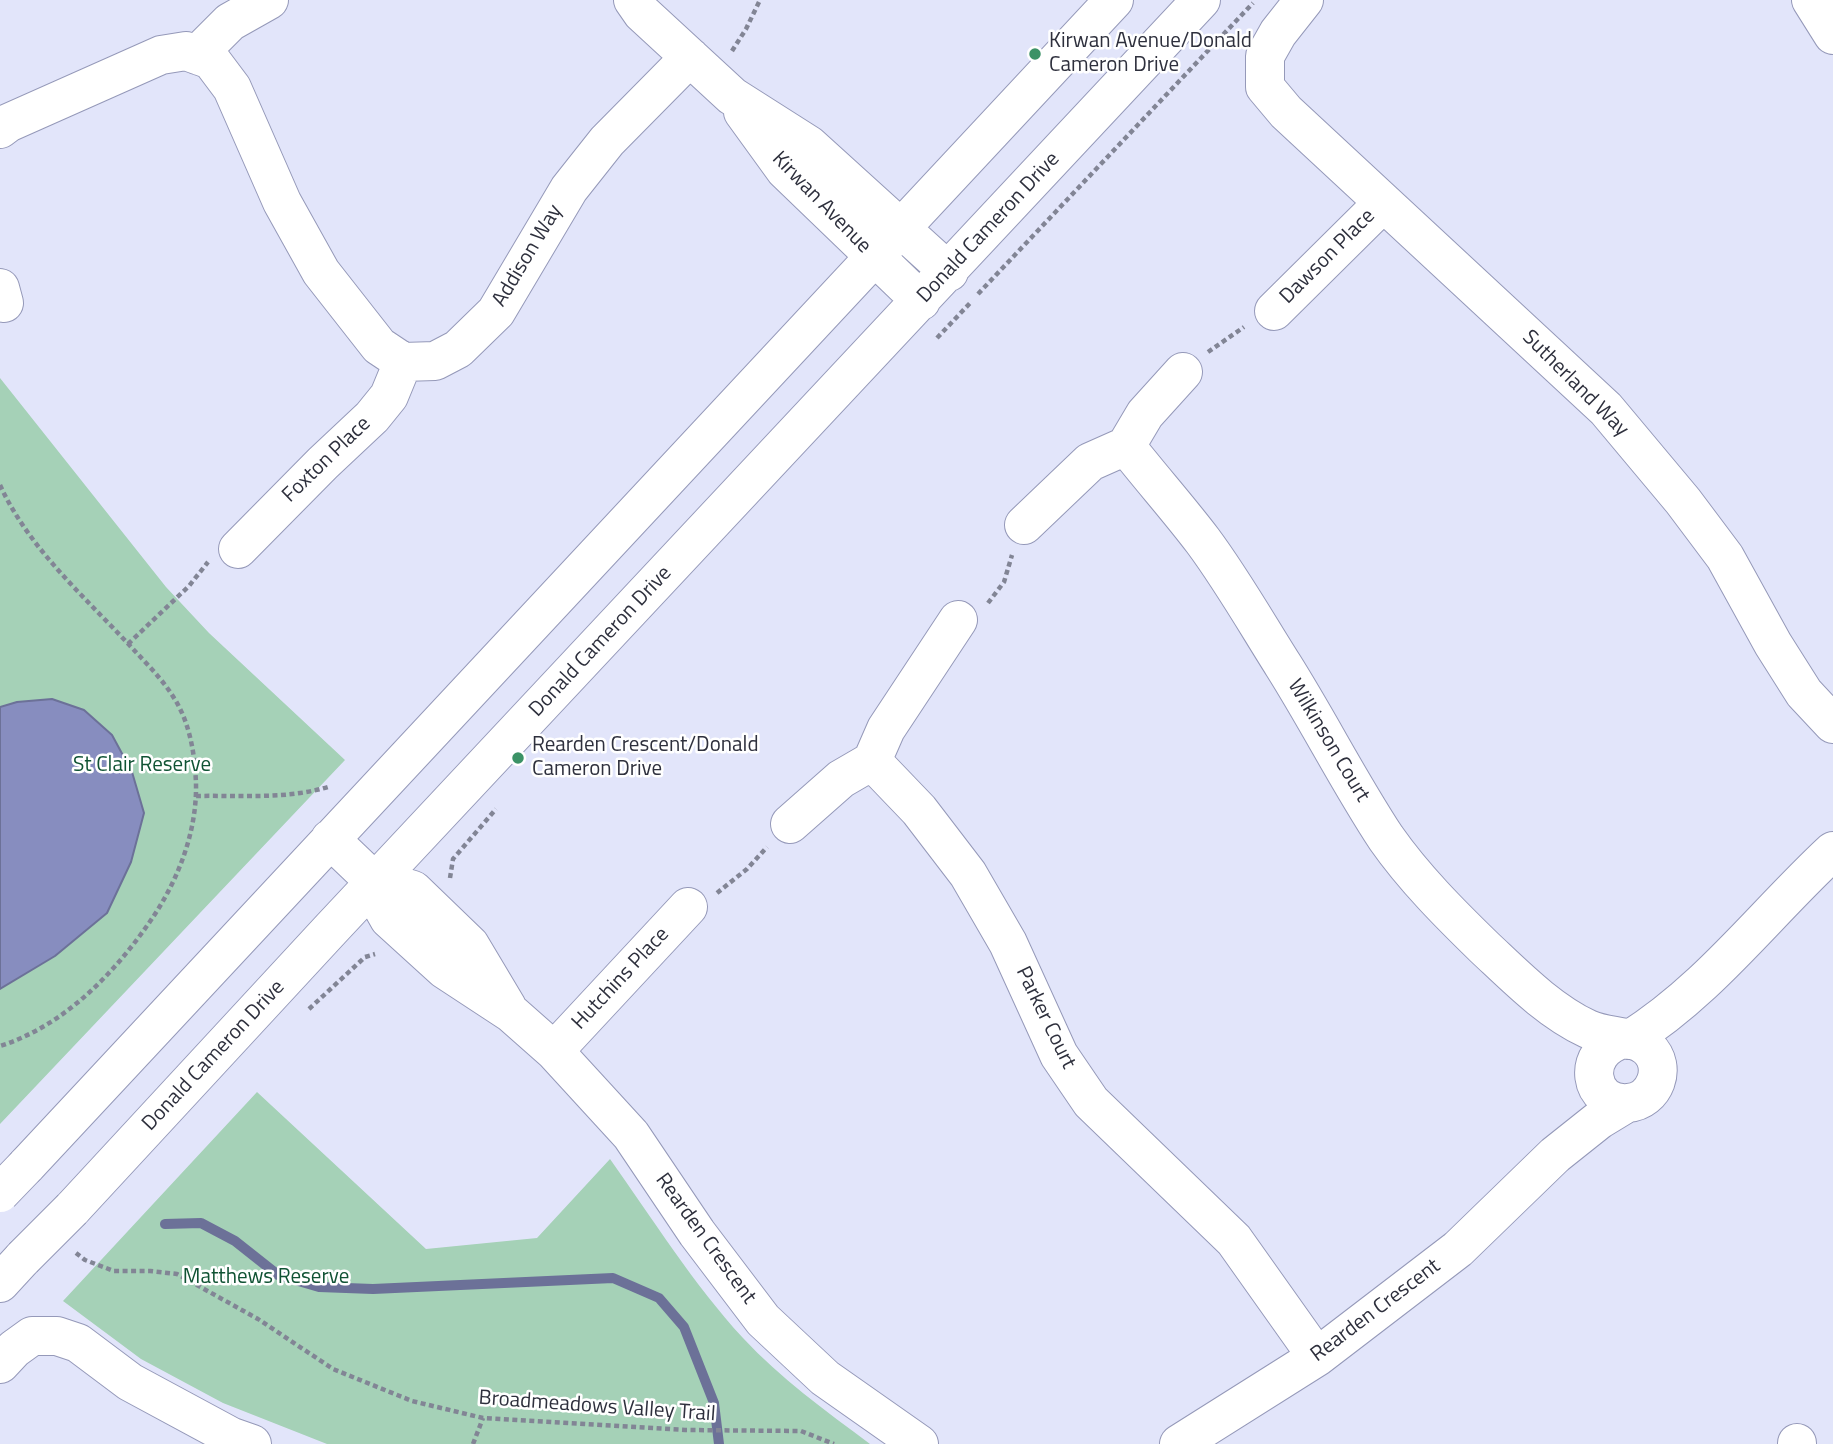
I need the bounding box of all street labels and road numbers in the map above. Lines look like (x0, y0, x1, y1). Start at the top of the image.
street label: Kirwan Avenue (766, 147, 876, 259)
street label: Donald Cameron Drive (913, 147, 1065, 309)
street label: Addison Way (488, 200, 568, 312)
street label: Dawson Place (1275, 204, 1381, 310)
street label: Sutherland Way (1516, 325, 1634, 443)
street label: Foxton Place (278, 412, 376, 508)
street label: Donald Cameron Drive (525, 561, 677, 723)
street label: Wilkinson Court (1281, 675, 1375, 807)
street label: Hutchins Place (567, 923, 675, 1035)
street label: Parker Court (1009, 963, 1081, 1073)
street label: Donald Cameron Drive (138, 975, 290, 1137)
street label: Rearden Crescent (649, 1169, 761, 1309)
street label: Rearden Crescent (1306, 1254, 1446, 1368)
street label: Broadmeadows Valley Trail (478, 1386, 716, 1428)

